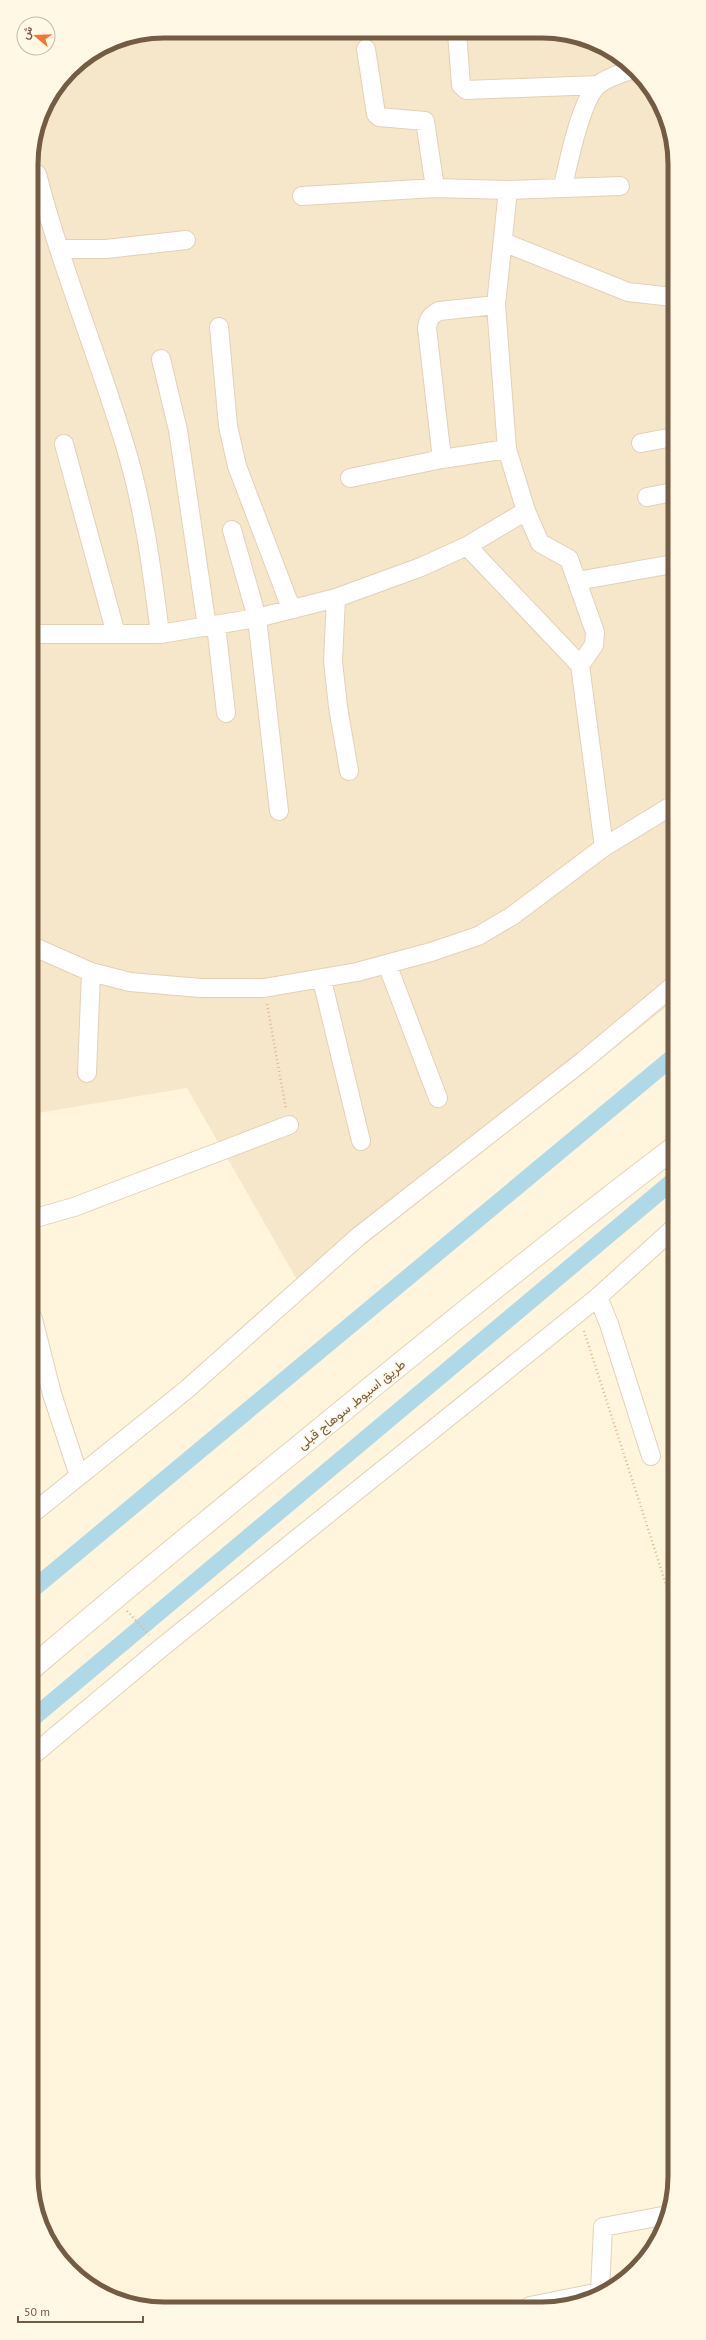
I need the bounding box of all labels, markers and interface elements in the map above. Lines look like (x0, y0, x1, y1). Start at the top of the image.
north arrow (16, 16, 56, 56)
text: ش (18, 24, 35, 41)
street label: طريق اسيوط, سوهاج قبلى (294, 1356, 409, 1454)
scale bar (18, 2298, 143, 2324)
text: 50 m (24, 2304, 50, 2319)

